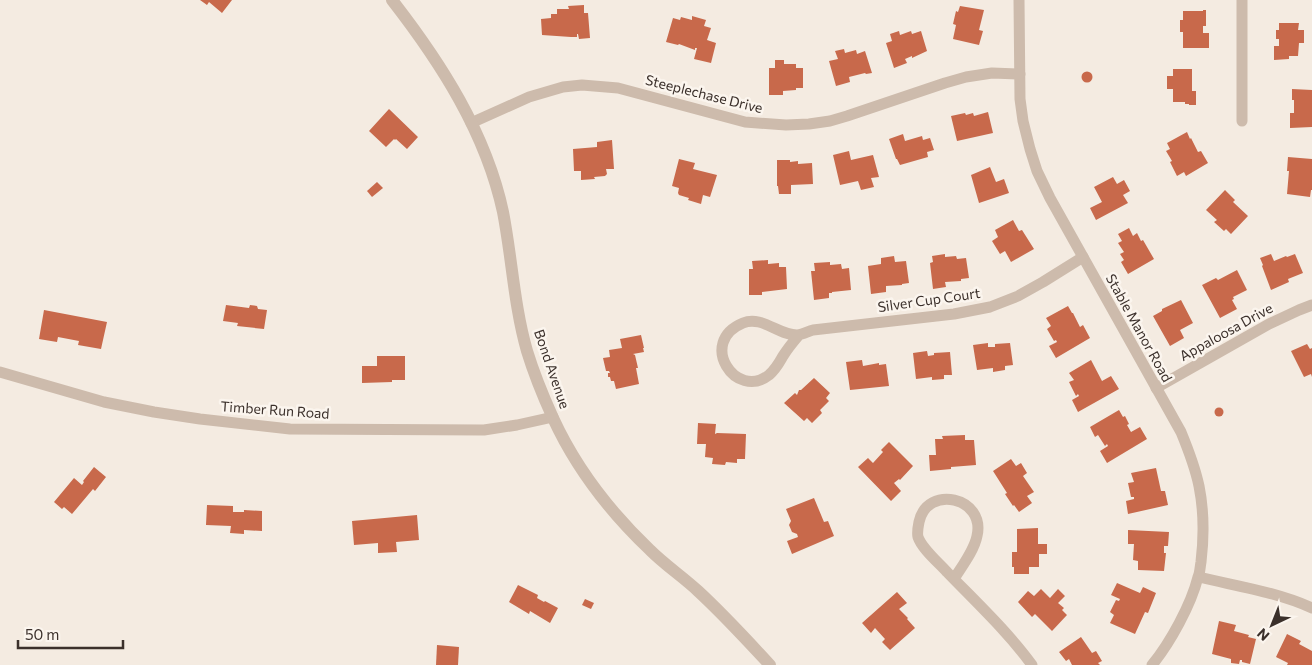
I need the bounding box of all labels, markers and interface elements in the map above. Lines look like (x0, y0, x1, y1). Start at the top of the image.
street label: Steeplechase Drive (644, 71, 765, 116)
street label: Stable Manor Road (1103, 271, 1176, 385)
street label: Silver Cup Court (877, 284, 982, 315)
street label: Appaloosa Drive (1176, 299, 1275, 364)
street label: Bond Avenue (531, 327, 574, 411)
street label: Timber Run Road (220, 397, 330, 422)
north arrow (1247, 600, 1297, 650)
scale bar (18, 618, 122, 650)
text: 50 m (25, 625, 59, 643)
text: N (1253, 625, 1272, 645)

